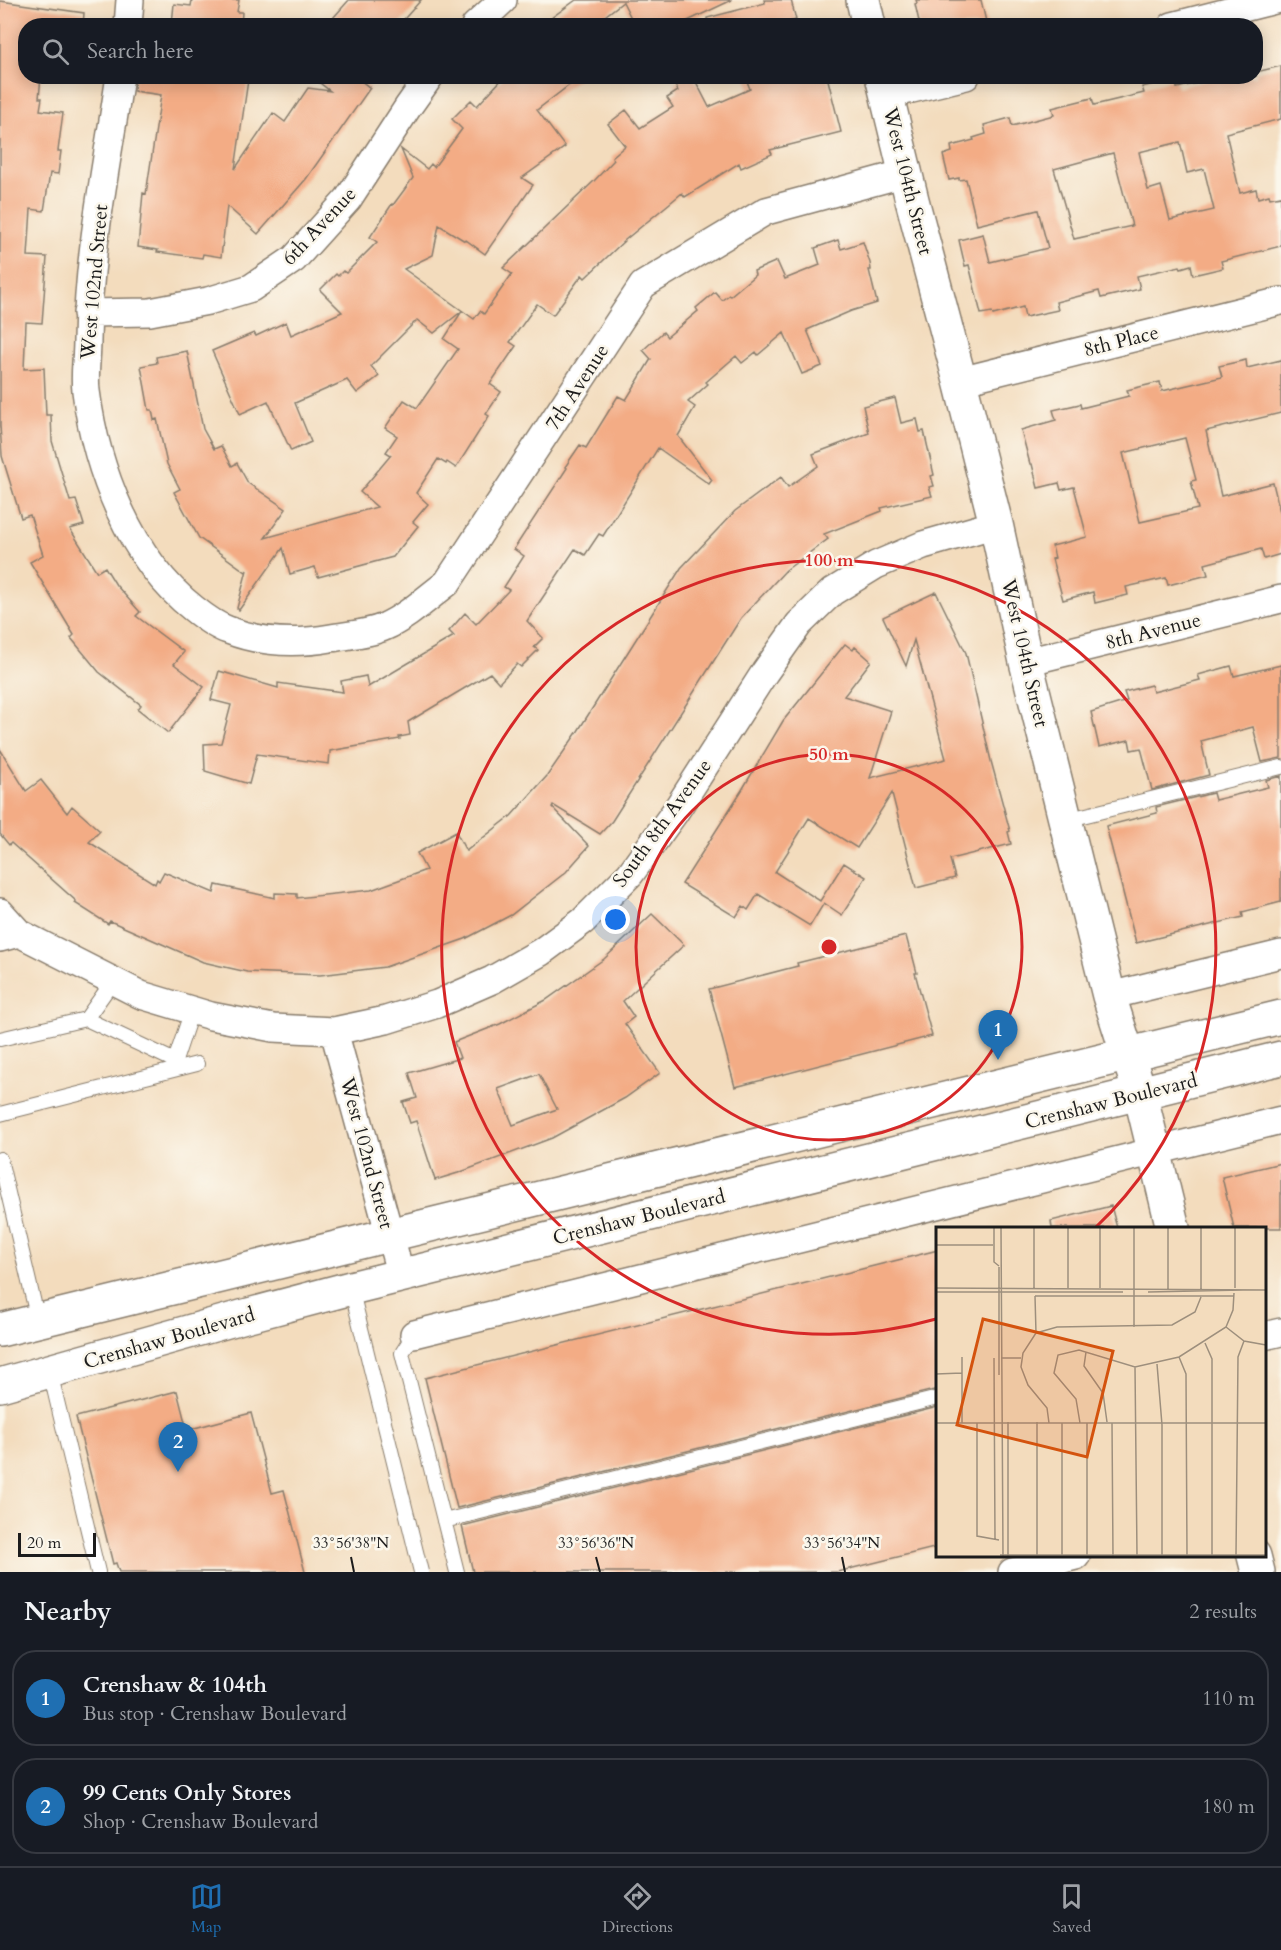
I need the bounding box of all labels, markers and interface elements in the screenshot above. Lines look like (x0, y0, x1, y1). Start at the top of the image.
search box (18, 18, 1263, 84)
icon: search (39, 35, 72, 68)
text: Search here (87, 36, 194, 66)
street label: West 104th Street (876, 103, 940, 258)
street label: 6th Avenue (276, 181, 362, 271)
street label: West 102nd Street (74, 203, 114, 362)
street label: 8th Place (1081, 319, 1161, 363)
street label: 7th Avenue (539, 339, 615, 435)
text: 100 m (804, 548, 854, 573)
street label: West 104th Street (995, 575, 1055, 730)
street label: 8th Avenue (1102, 606, 1204, 656)
text: 50 m (809, 742, 849, 767)
street label: South 8th Avenue (606, 753, 718, 893)
your location (601, 905, 630, 934)
centre of rings (819, 937, 839, 957)
pin: 1 (978, 1010, 1018, 1060)
street label: Crenshaw Boulevard (1022, 1066, 1200, 1136)
street label: West 102nd Street (334, 1073, 400, 1232)
street label: Crenshaw Boulevard (550, 1182, 728, 1252)
inset map (936, 1227, 1266, 1557)
street label: Crenshaw Boulevard (80, 1301, 258, 1375)
pin: 2 (158, 1422, 198, 1472)
scale bar (18, 1530, 96, 1558)
text: 20 m (27, 1532, 61, 1554)
text: 33°56'38"N (313, 1533, 389, 1553)
text: 33°56'36"N (558, 1533, 634, 1553)
text: 33°56'34"N (804, 1533, 880, 1553)
text: Nearby (24, 1594, 112, 1629)
text: 2 results (1189, 1598, 1257, 1625)
text: Crenshaw & 104th (83, 1670, 267, 1700)
text: 1 (40, 1685, 51, 1712)
text: 110 m (1202, 1685, 1255, 1712)
text: Bus stop · Crenshaw Boulevard (83, 1700, 347, 1727)
text: 99 Cents Only Stores (83, 1778, 291, 1808)
text: 2 (40, 1793, 51, 1820)
text: 180 m (1202, 1793, 1255, 1820)
text: Shop · Crenshaw Boulevard (83, 1808, 318, 1835)
tab: Map (190, 1880, 223, 1938)
tab: Directions (602, 1880, 673, 1938)
tab: Saved (1052, 1880, 1091, 1938)

